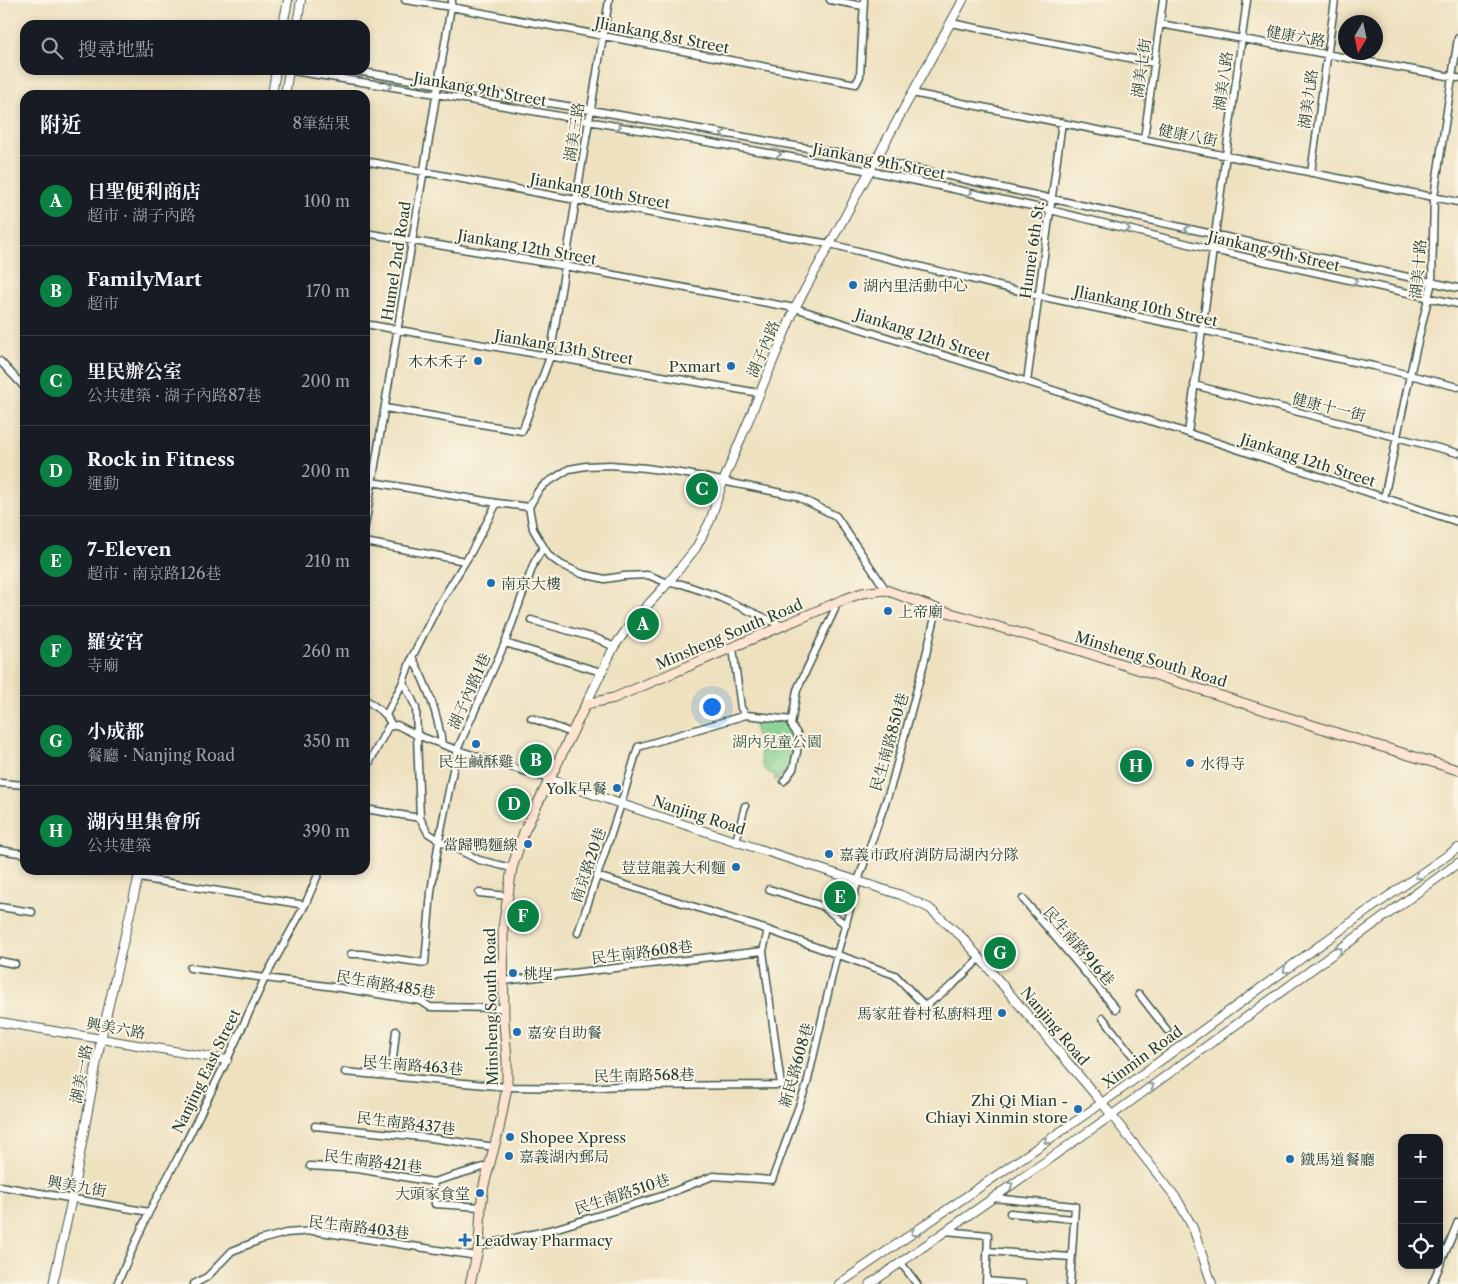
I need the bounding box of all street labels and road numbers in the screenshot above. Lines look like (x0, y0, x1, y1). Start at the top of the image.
street label: Jliankang 8st Street (591, 12, 731, 57)
street label: 健康六路 (1265, 21, 1327, 51)
street label: 湖美七街 (1127, 37, 1155, 99)
street label: 湖美八路 (1209, 50, 1237, 112)
street label: Jiankang 9th Street (410, 68, 549, 110)
street label: 湖美九路 (1294, 68, 1322, 130)
street label: 湖美三路 (560, 101, 588, 163)
street label: 健康八街 (1157, 120, 1219, 150)
street label: Jiankang 9th Street (809, 138, 948, 183)
street label: Jiankang 10th Street (527, 169, 672, 213)
street label: Humel 2nd Road (377, 200, 415, 322)
street label: Humei 6th St. (1016, 200, 1048, 300)
street label: Jiankang 12th Street (454, 225, 599, 269)
street label: Jiankang 9th Street (1204, 226, 1342, 276)
street label: 湖美十路 (1406, 238, 1430, 300)
street label: Jliankang 10th Street (1070, 281, 1220, 331)
street label: Jiankang 12th Street (851, 304, 994, 366)
street label: 湖子內路 (743, 318, 783, 380)
street label: Jiankang 13th Street (491, 325, 636, 369)
street label: 健康十一街 (1290, 389, 1368, 425)
street label: Jiankang 12th Street (1236, 429, 1379, 491)
street label: Minsheng South Road (653, 594, 805, 674)
street label: Minsheng South Road (1073, 627, 1229, 691)
street label: 湖子內路1巷 (444, 650, 494, 732)
street label: 民生南路850巷 (866, 691, 912, 793)
street label: Nanjing Road (650, 791, 748, 839)
street label: 南京路20巷 (566, 825, 610, 905)
street label: 民生南路916巷 (1039, 902, 1119, 990)
street label: Minsheng South Road (480, 928, 502, 1086)
street label: 民生南路608巷 (590, 936, 694, 968)
street label: 民生南路485巷 (335, 966, 437, 1002)
street label: Nanjing Road (1017, 983, 1093, 1069)
street label: Nanjing East Street (168, 1005, 245, 1136)
street label: 興美六路 (85, 1013, 147, 1043)
street label: 新民路608巷 (775, 1020, 817, 1110)
street label: Xinmin Road (1097, 1021, 1186, 1093)
street label: 湖美一路 (66, 1043, 96, 1105)
street label: 民生南路463巷 (362, 1051, 464, 1079)
street label: 民生南路568巷 (593, 1065, 695, 1085)
street label: 民生南路437巷 (356, 1108, 456, 1138)
street label: 民生南路421巷 (323, 1146, 423, 1176)
street label: 民生南路510巷 (572, 1170, 672, 1218)
street label: 興美九街 (46, 1171, 108, 1201)
street label: 民生南路403巷 (307, 1211, 411, 1243)

